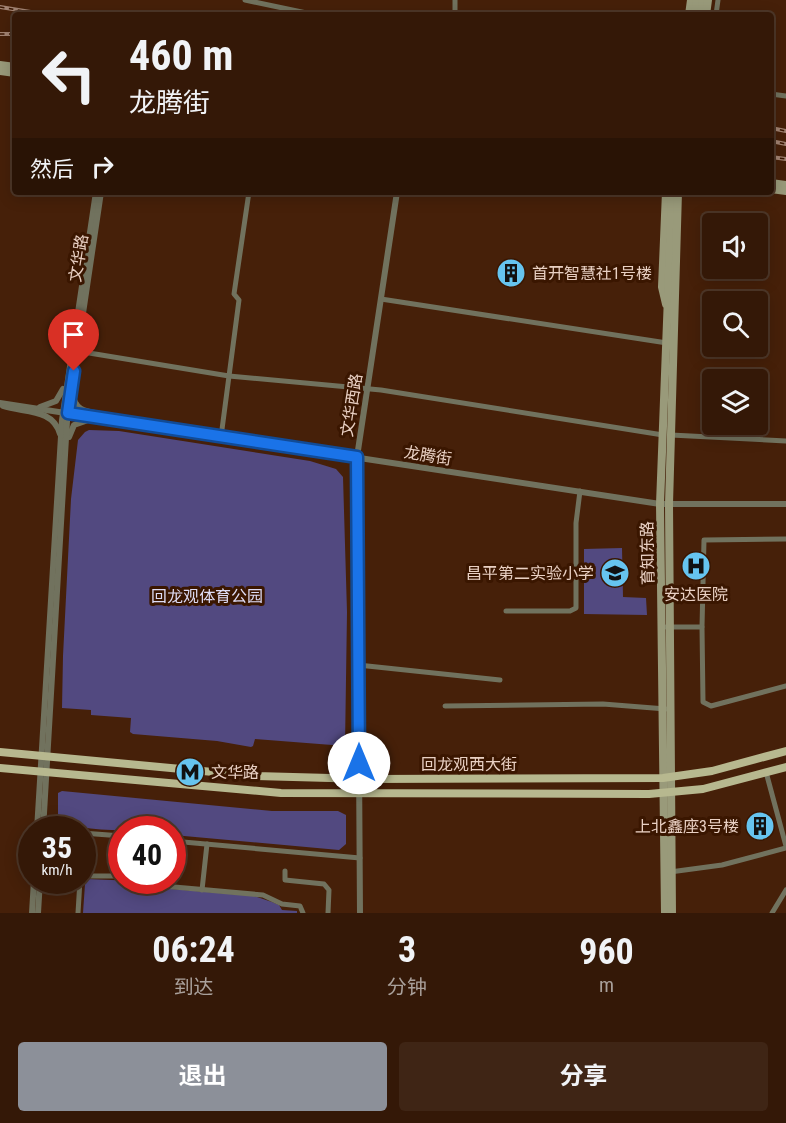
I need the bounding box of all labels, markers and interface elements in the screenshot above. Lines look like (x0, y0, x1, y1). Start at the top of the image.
text: 460 m (129, 31, 234, 80)
icon: left (30, 36, 108, 114)
text: 龙腾街 (129, 87, 210, 119)
icon: right (86, 150, 119, 183)
text: 然后 (30, 157, 74, 182)
map controls (702, 213, 768, 435)
button: sound (702, 213, 768, 279)
street label: 文华路 (65, 233, 92, 283)
building icon: 首开智慧社1号楼 (495, 257, 527, 289)
place label: 首开智慧社1号楼 (532, 264, 652, 283)
button: search (702, 291, 768, 357)
pin (48, 309, 99, 371)
icon: arrive (57, 318, 90, 351)
button: layers (702, 369, 768, 435)
street label: 文华西路 (337, 372, 366, 438)
street label: 龙腾街 (403, 442, 453, 469)
street label: 育知东路 (637, 521, 658, 585)
hospital icon: 安达医院 (680, 550, 712, 582)
school or university icon: 昌平第二实验小学 (599, 557, 631, 589)
place label: 昌平第二实验小学 (466, 564, 594, 583)
place label: 安达医院 (664, 585, 728, 604)
park label: 回龙观体育公园 (151, 587, 263, 606)
position arrow (327, 731, 391, 795)
street label: 回龙观西大街 (421, 755, 517, 774)
metro station icon: 文华路 (174, 756, 206, 788)
place label: 文华路 (211, 763, 259, 782)
building icon: 上北鑫座3号楼 (744, 810, 776, 842)
speed limit sign: 40 (108, 816, 186, 894)
place label: 上北鑫座3号楼 (635, 817, 739, 836)
text: 35 (42, 830, 72, 865)
text: km/h (42, 861, 72, 879)
text: 06:24 (152, 929, 235, 971)
text: 3 (398, 929, 416, 971)
text: 960 (579, 931, 634, 973)
text: m (599, 973, 614, 997)
text: 到达 (174, 975, 214, 999)
text: 分钟 (387, 975, 427, 999)
button: 退出 (18, 1042, 387, 1111)
button: 分享 (399, 1042, 768, 1111)

